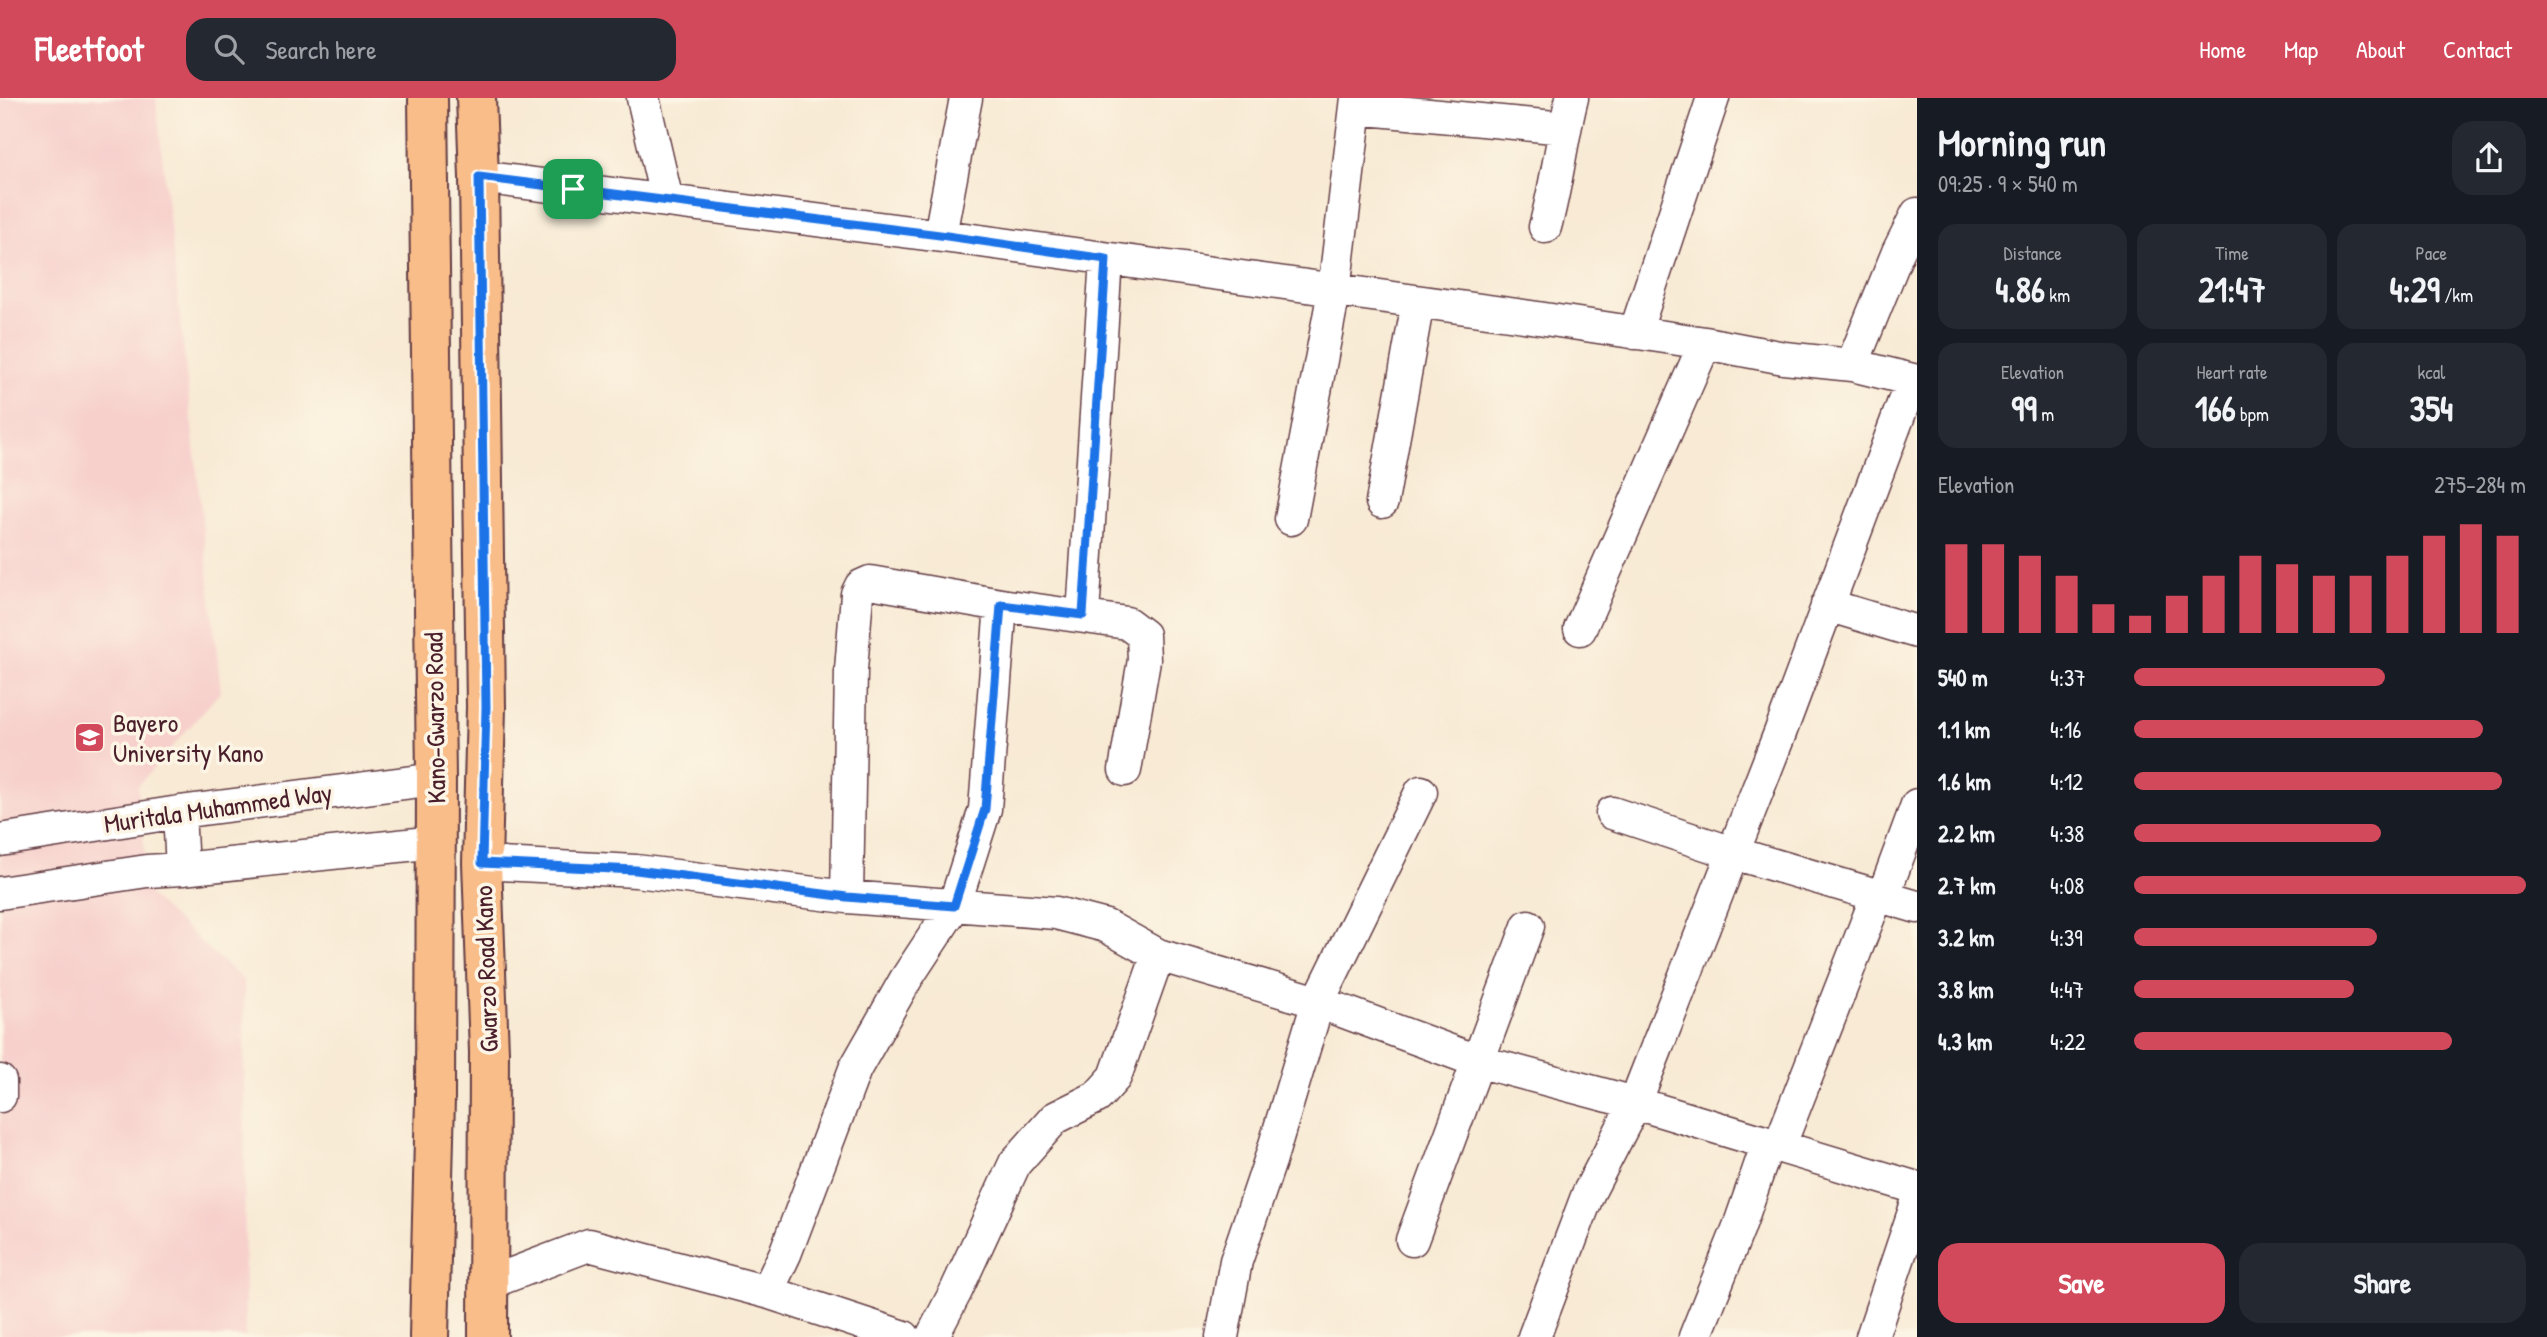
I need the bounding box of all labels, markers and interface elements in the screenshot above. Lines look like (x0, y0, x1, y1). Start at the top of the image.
search box (186, 18, 676, 81)
text: Fleetfoot (35, 27, 144, 71)
icon: search (210, 30, 248, 68)
text: Search here (266, 32, 377, 67)
text: Home (2199, 33, 2246, 65)
text: Map (2284, 33, 2318, 65)
text: About (2356, 33, 2405, 65)
text: Contact (2443, 33, 2512, 65)
text: Morning run (1938, 116, 2106, 168)
button: share (2452, 121, 2526, 195)
pin (543, 159, 603, 219)
text: 09:25 · 9 × 540 m (1938, 168, 2078, 199)
icon: arrive (554, 170, 592, 208)
text: Distance (2004, 240, 2062, 266)
text: Time (2215, 240, 2249, 266)
text: Pace (2416, 240, 2447, 266)
text: 4.86 (1995, 266, 2045, 313)
text: 21:47 (2198, 266, 2266, 313)
text: 4:29 (2389, 266, 2440, 313)
text: km (2045, 282, 2070, 308)
text: /km (2440, 282, 2473, 308)
text: Elevation (2001, 359, 2064, 385)
text: Heart rate (2197, 359, 2267, 385)
text: kcal (2417, 359, 2445, 385)
text: 99 (2011, 385, 2037, 432)
text: 166 (2195, 385, 2236, 432)
text: 354 (2410, 385, 2453, 432)
text: m (2037, 401, 2054, 427)
text: bpm (2236, 401, 2269, 427)
text: Elevation (1938, 469, 2014, 500)
text: 275–284 m (2434, 469, 2526, 500)
street label: Kano-Gwarzo Road (416, 632, 453, 804)
text: 540 m (1938, 662, 1988, 693)
text: 4:37 (2050, 662, 2086, 693)
place label: Bayero University Kano (113, 705, 263, 770)
text: 1.1 km (1938, 714, 1990, 745)
text: 4:16 (2050, 714, 2082, 745)
school or university icon: Bayero University Kano (73, 721, 107, 755)
text: 1.6 km (1938, 766, 1991, 797)
text: 4:12 (2050, 766, 2083, 797)
street label: Muritala Muhammed Way (102, 774, 334, 841)
text: 2.2 km (1938, 818, 1995, 849)
text: 4:38 (2050, 818, 2084, 849)
text: 2.7 km (1938, 870, 1996, 901)
text: 4:08 (2050, 870, 2084, 901)
street label: Gwarzo Road Kano (465, 885, 506, 1053)
text: 3.2 km (1938, 922, 1994, 953)
text: 4:39 (2050, 922, 2083, 953)
text: 3.8 km (1938, 974, 1994, 1005)
text: 4:47 (2050, 974, 2084, 1005)
text: 4.3 km (1938, 1026, 1992, 1057)
text: 4:22 (2050, 1026, 2086, 1057)
button: Save (1938, 1243, 2225, 1323)
button: Share (2239, 1243, 2526, 1323)

